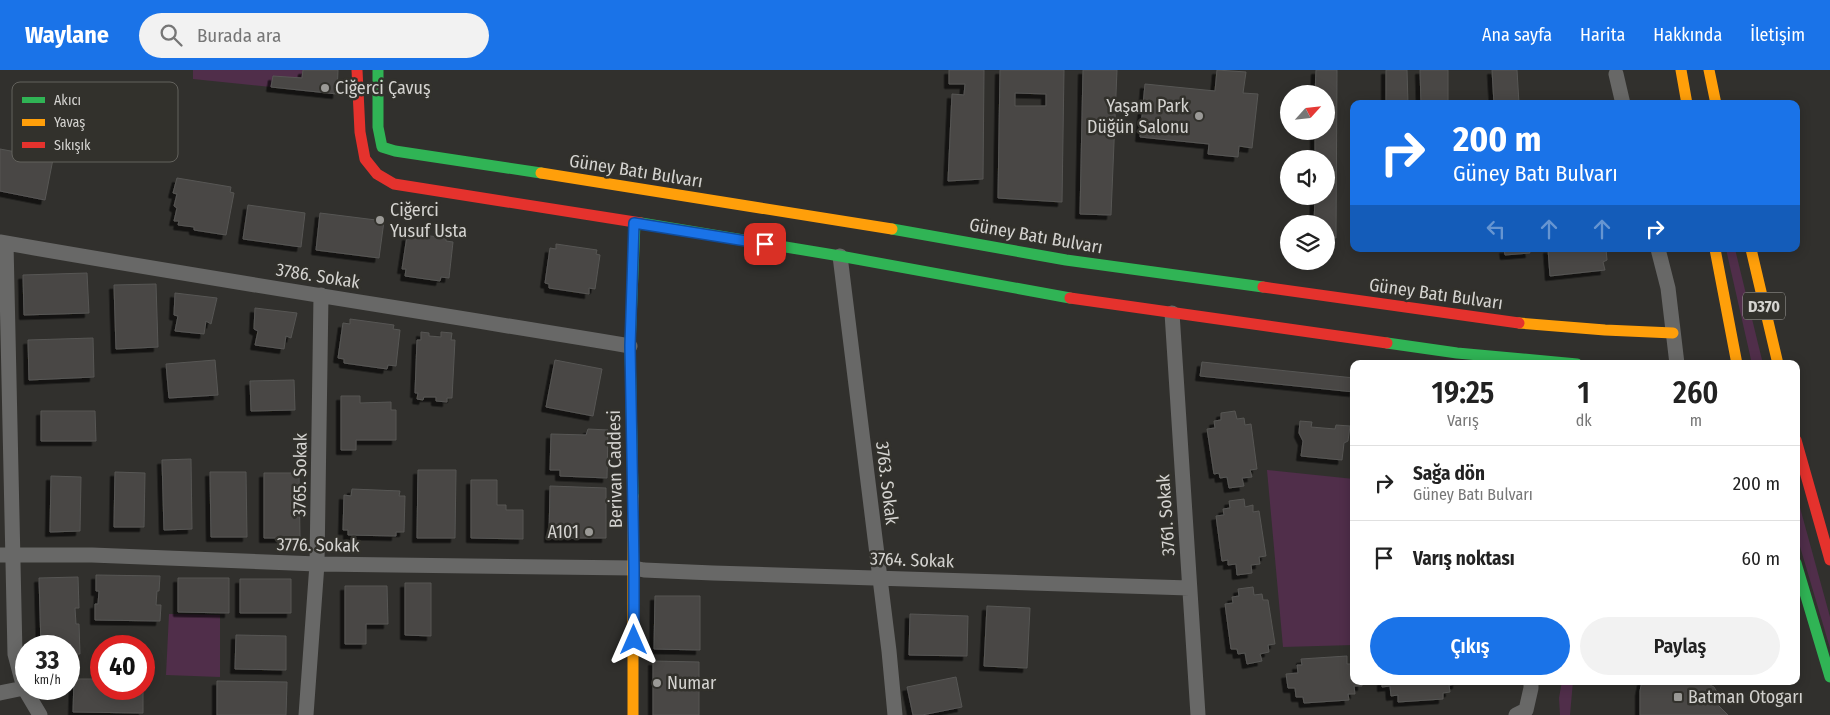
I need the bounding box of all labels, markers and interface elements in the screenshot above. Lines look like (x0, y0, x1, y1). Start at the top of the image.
search box (139, 13, 489, 58)
text: Waylane (25, 21, 109, 49)
icon: search (157, 21, 185, 49)
text: Burada ara (197, 24, 281, 47)
text: Ana sayfa (1482, 24, 1552, 46)
text: Harita (1580, 24, 1625, 46)
text: Hakkında (1653, 24, 1722, 46)
text: İletişim (1750, 24, 1805, 46)
place label: Ciğerci Çavuş (335, 77, 431, 99)
legend (12, 82, 178, 162)
marker: Ciğerci Çavuş (319, 82, 331, 94)
north arrow (1280, 85, 1335, 140)
map controls (1280, 85, 1335, 270)
text: Akıcı (54, 92, 81, 109)
place label: Yaşam Park Düğün Salonu (1087, 95, 1190, 138)
marker: Yaşam Park Düğün Salonu (1193, 110, 1205, 122)
text: Yavaş (54, 114, 85, 131)
text: 200 m (1453, 118, 1541, 160)
icon: right (1370, 120, 1435, 185)
text: Sıkışık (54, 137, 91, 154)
street label: Güney Batı Bulvarı (568, 150, 704, 192)
button: sound (1280, 150, 1335, 205)
text: Güney Batı Bulvarı (1453, 160, 1618, 187)
place label: Ciğerci Yusuf Usta (390, 199, 467, 242)
street label: Güney Batı Bulvarı (968, 213, 1104, 259)
marker: Ciğerci Yusuf Usta (374, 214, 386, 226)
button: layers (1280, 215, 1335, 270)
icon: left (1482, 215, 1510, 243)
icon: ahead (1535, 215, 1563, 243)
icon: ahead (1588, 215, 1616, 243)
icon: right (1641, 215, 1669, 243)
pin (744, 223, 786, 265)
icon: arrive (751, 230, 779, 258)
street label: 3786. Sokak (274, 259, 362, 294)
street label: Güney Batı Bulvarı (1368, 274, 1504, 314)
road number: D370 (1743, 292, 1785, 320)
text: 19:25 (1431, 375, 1494, 411)
text: 1 (1577, 375, 1590, 411)
text: 260 (1673, 375, 1719, 411)
street label: Berivan Caddesi (603, 410, 627, 528)
text: Varış (1447, 411, 1479, 430)
text: dk (1576, 411, 1592, 430)
text: m (1690, 411, 1702, 430)
street label: 3765. Sokak (288, 432, 312, 517)
street label: 3763. Sokak (871, 440, 903, 526)
text: Sağa dön (1413, 462, 1485, 485)
icon: right (1370, 469, 1398, 497)
text: 200 m (1733, 472, 1780, 495)
street label: 3761. Sokak (1152, 473, 1180, 557)
text: Güney Batı Bulvarı (1413, 485, 1533, 504)
place label: A101 (547, 521, 579, 543)
marker: A101 (583, 526, 595, 538)
street label: 3776. Sokak (276, 533, 360, 557)
icon: arrive (1370, 544, 1398, 572)
text: Varış noktası (1413, 547, 1515, 570)
text: 60 m (1742, 547, 1780, 570)
street label: 3764. Sokak (869, 548, 955, 572)
position arrow (607, 613, 659, 665)
button: Çıkış (1370, 617, 1570, 675)
button: Paylaş (1580, 617, 1780, 675)
speed limit sign: 40 (90, 635, 155, 700)
text: 33 (36, 646, 59, 676)
place label: Numar (667, 672, 717, 694)
text: km/h (34, 673, 61, 687)
marker: Numar (651, 677, 663, 689)
place label: Batman Otogarı (1688, 686, 1803, 708)
marker: Batman Otogarı (1672, 691, 1684, 703)

